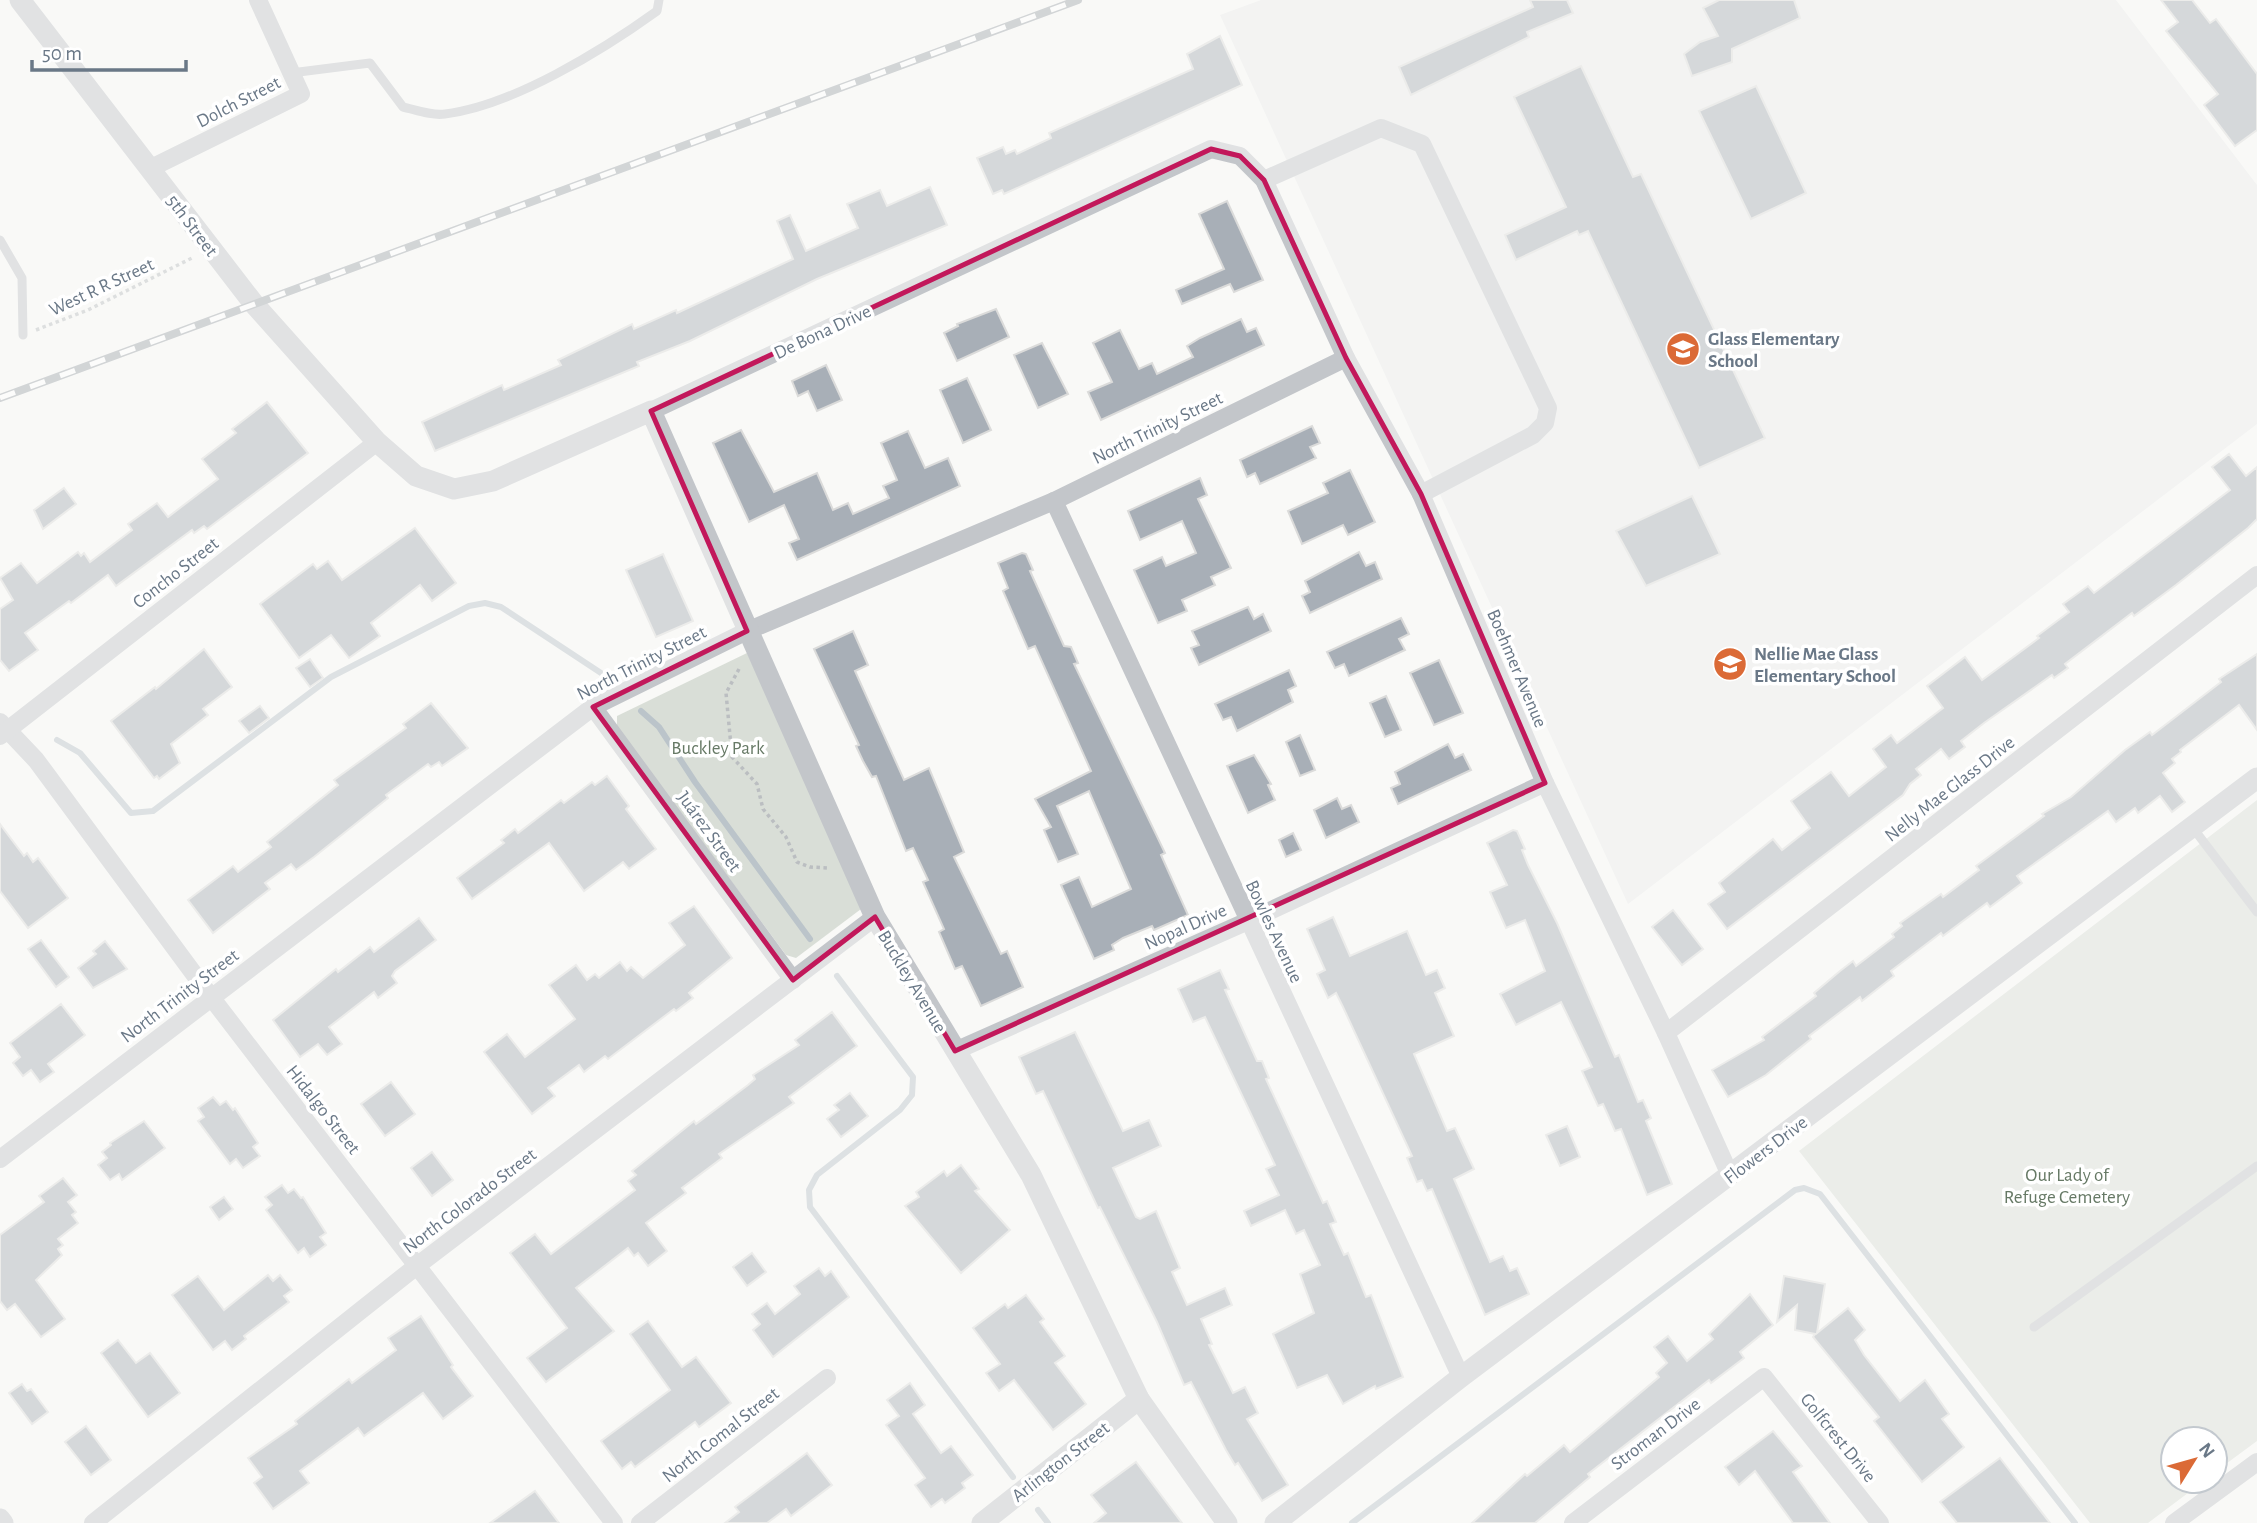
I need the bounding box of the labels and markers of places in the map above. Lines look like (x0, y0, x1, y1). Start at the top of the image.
school or university icon: Glass Elementary School (1664, 330, 1702, 368)
place label: Glass Elementary School (1708, 330, 1840, 371)
school or university icon: Nellie Mae Glass Elementary School (1711, 645, 1749, 683)
place label: Nellie Mae Glass Elementary School (1754, 645, 1896, 686)

